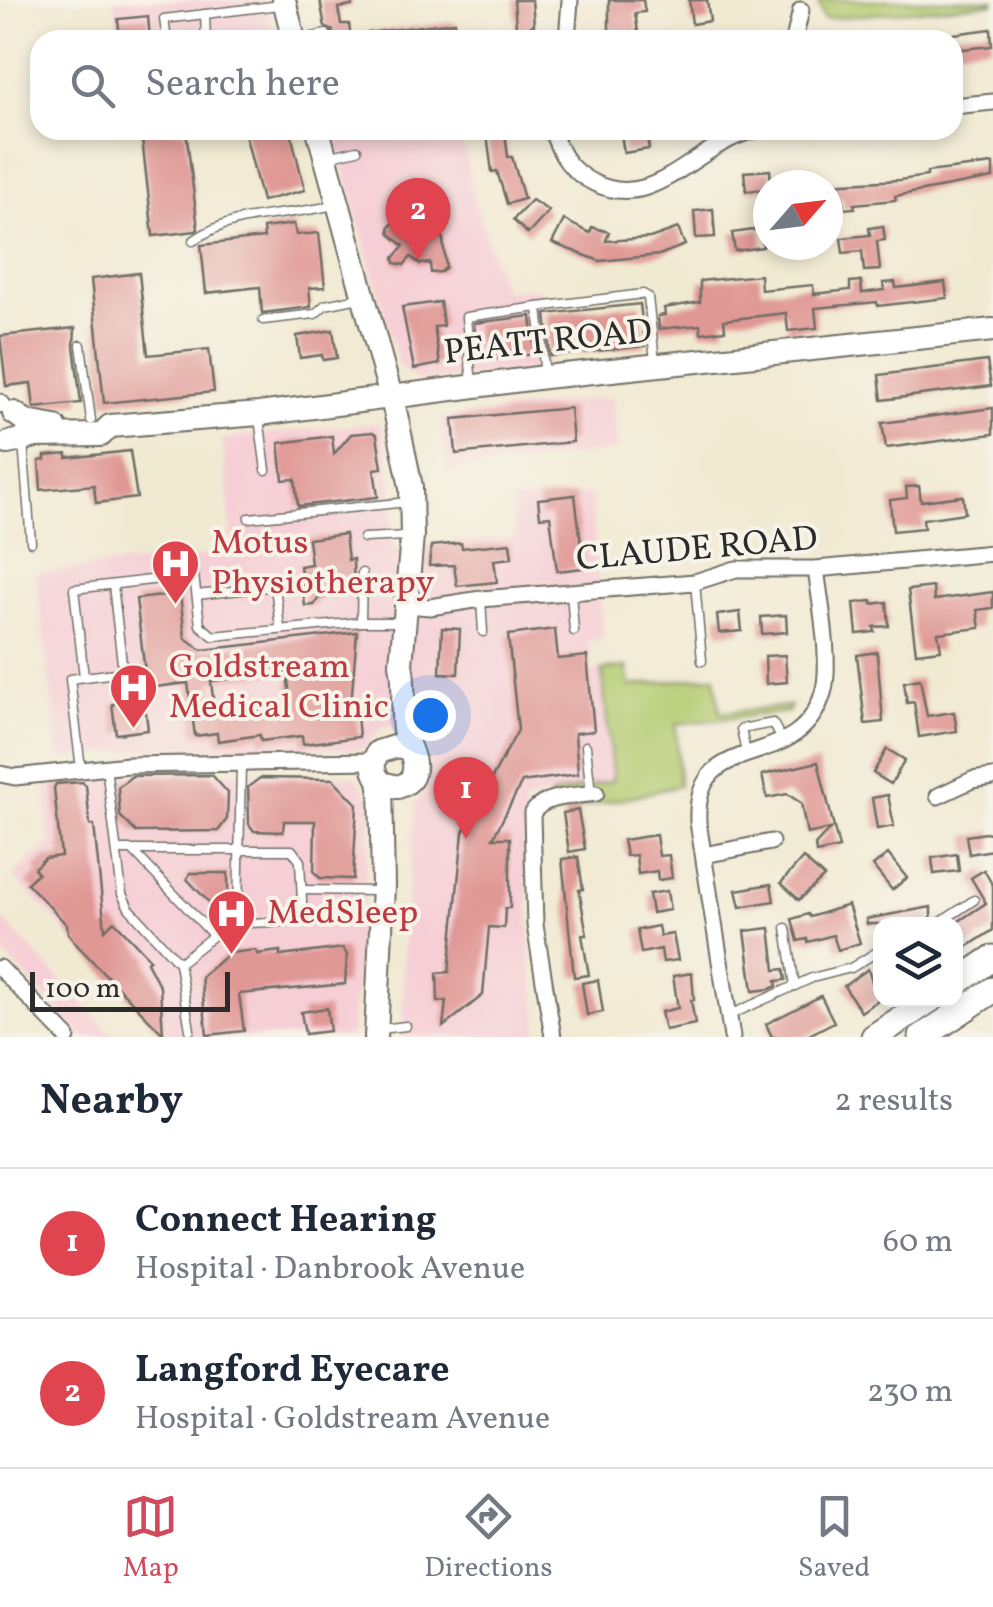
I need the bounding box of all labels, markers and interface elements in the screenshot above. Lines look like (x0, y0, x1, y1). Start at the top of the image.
search box (30, 30, 963, 140)
icon: search (65, 58, 120, 113)
text: Search here (145, 59, 340, 112)
north arrow (753, 170, 843, 260)
pin: 2 (386, 178, 450, 260)
street label: PEATT ROAD (441, 308, 655, 378)
street label: CLAUDE ROAD (574, 516, 820, 584)
place label: Motus Physiotherapy (211, 520, 434, 608)
hospital icon: Motus Physiotherapy (150, 538, 202, 606)
place label: Goldstream Medical Clinic (169, 644, 389, 732)
hospital icon: Goldstream Medical Clinic (108, 662, 160, 730)
your location (405, 690, 456, 741)
pin: 1 (434, 756, 498, 839)
hospital icon: MedSleep (206, 888, 258, 956)
place label: MedSleep (267, 890, 418, 938)
map controls (873, 917, 963, 1007)
button: layers (873, 917, 963, 1007)
scale bar (30, 967, 230, 1011)
text: 100 m (45, 970, 120, 1009)
text: Nearby (40, 1073, 183, 1132)
text: 2 results (835, 1080, 953, 1124)
text: Connect Hearing (135, 1195, 437, 1248)
text: 1 (66, 1221, 79, 1265)
text: 60 m (883, 1221, 953, 1265)
text: Hospital · Danbrook Avenue (135, 1248, 525, 1292)
text: Langford Eyecare (135, 1345, 450, 1398)
text: 2 (64, 1371, 81, 1415)
text: 230 m (867, 1371, 953, 1415)
text: Hospital · Goldstream Avenue (135, 1398, 550, 1442)
tab: Map (123, 1489, 179, 1588)
tab: Directions (424, 1489, 553, 1588)
tab: Saved (798, 1489, 870, 1588)

